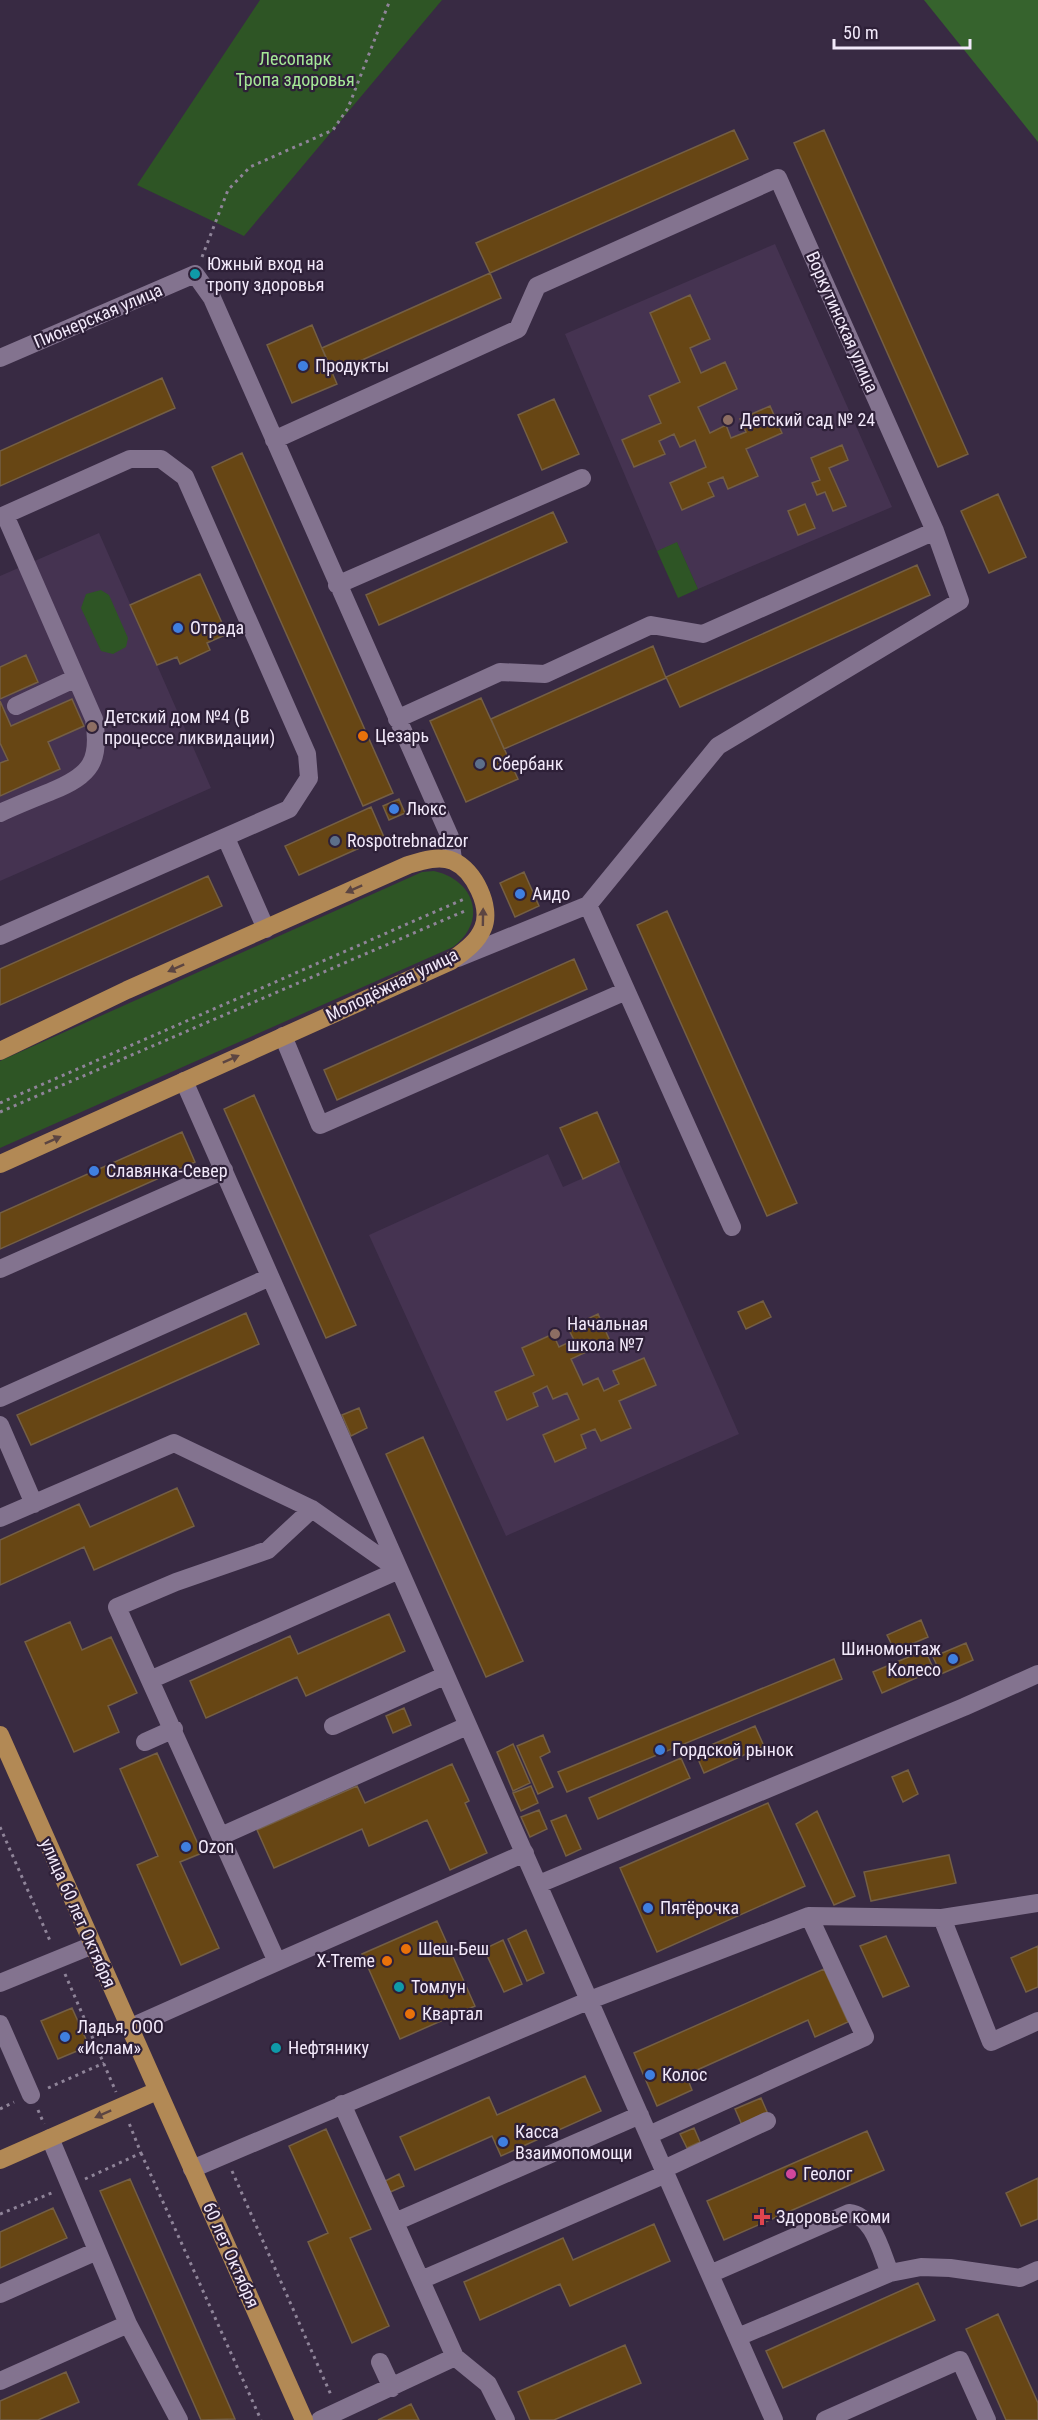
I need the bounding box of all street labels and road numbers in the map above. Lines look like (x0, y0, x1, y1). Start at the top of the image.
street label: Воркутинская улица (802, 248, 883, 395)
street label: Пионерская улица (30, 279, 165, 352)
street label: Молодёжная улица (322, 943, 461, 1026)
street label: улица 60 лет Октября (36, 1835, 121, 1991)
street label: 60 лет Октября (199, 2199, 264, 2311)

